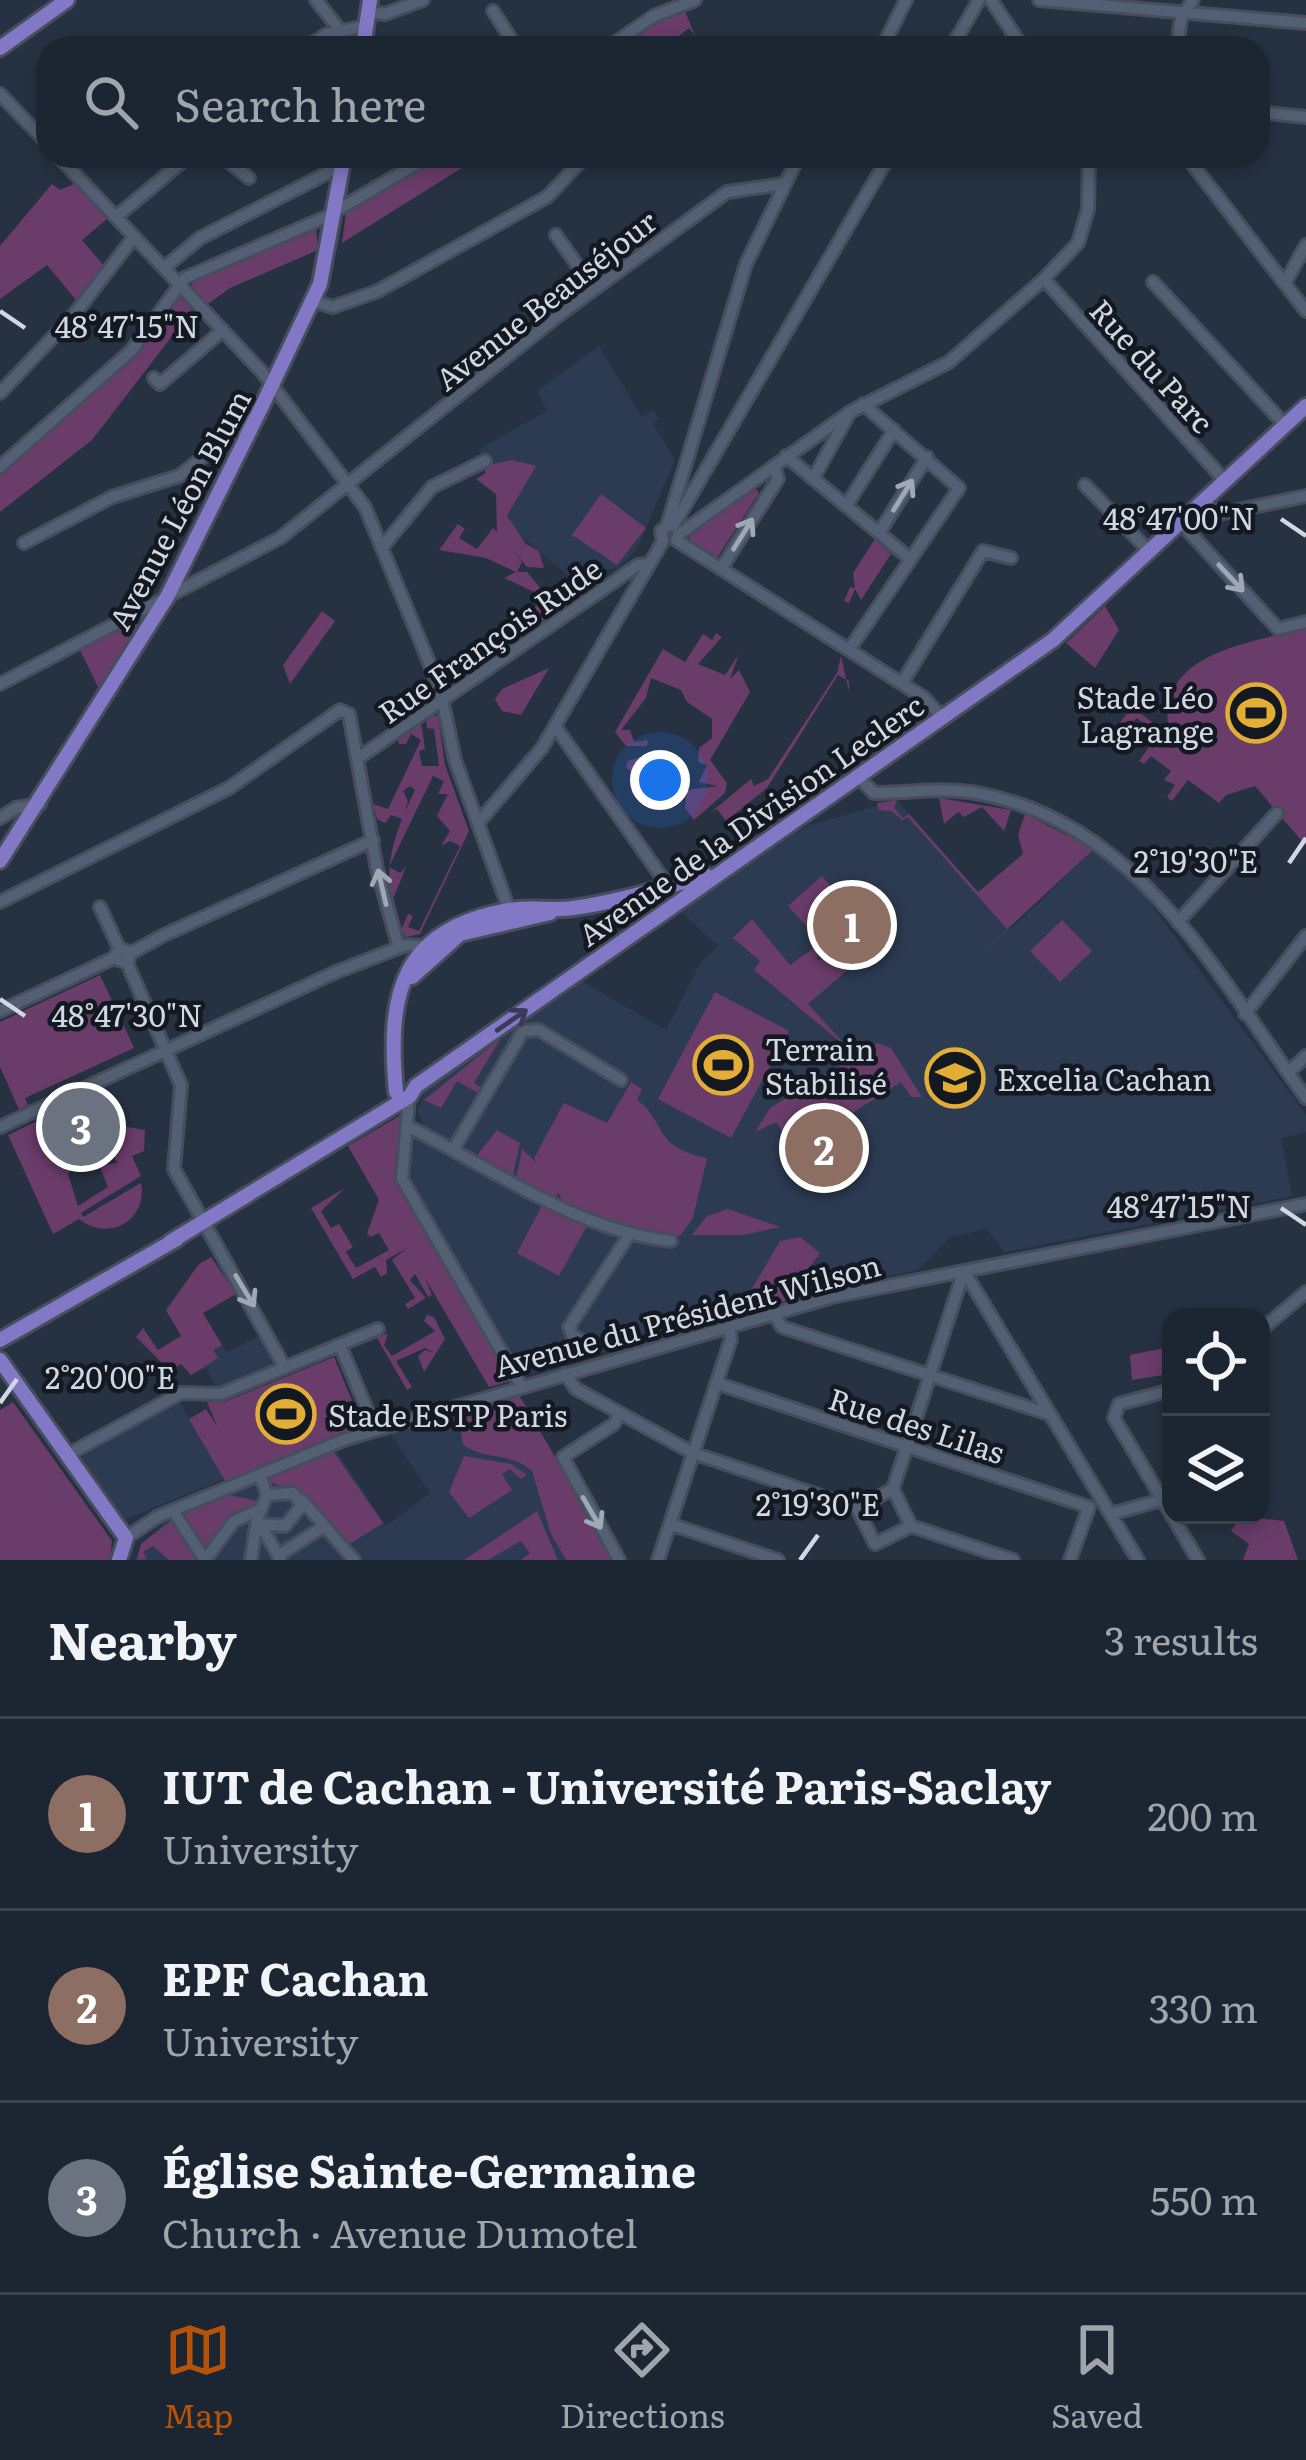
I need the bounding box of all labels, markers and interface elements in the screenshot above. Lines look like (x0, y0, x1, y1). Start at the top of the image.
search box (36, 36, 1270, 168)
icon: search (78, 69, 144, 135)
text: Search here (174, 69, 426, 136)
street label: Avenue Beauséjour (425, 198, 665, 400)
street label: Rue du Parc (1081, 288, 1225, 442)
text: 48°47'15"N (55, 303, 199, 347)
street label: Avenue Léon Blum (96, 381, 260, 637)
one-way arrow (891, 479, 915, 513)
text: 48°47'00"N (1103, 495, 1255, 539)
one-way arrow (730, 518, 755, 552)
street label: Rue François Rude (368, 545, 610, 733)
one-way arrow (1217, 562, 1244, 592)
place label: Stade Léo Lagrange (1077, 674, 1214, 752)
sports icon: Stade Léo Lagrange (1225, 682, 1287, 744)
street label: Avenue de la Division Leclerc (568, 683, 932, 955)
your location (630, 750, 690, 810)
text: 2°19'30"E (1134, 838, 1258, 882)
one-way arrow (370, 869, 392, 907)
pin: 1 (813, 880, 891, 970)
text: 48°47'30"N (52, 992, 202, 1036)
one-way arrow (495, 1008, 528, 1033)
place label: Terrain Stabilisé (765, 1026, 887, 1104)
sports icon: Terrain Stabilisé (692, 1034, 754, 1096)
school or university icon: Excelia Cachan (924, 1047, 986, 1109)
place label: Excelia Cachan (997, 1056, 1212, 1100)
pin: 3 (42, 1082, 120, 1172)
pin: 2 (785, 1103, 863, 1193)
text: 48°47'15"N (1107, 1183, 1251, 1227)
street label: Avenue du Président Wilson (489, 1241, 885, 1387)
one-way arrow (233, 1273, 257, 1308)
map controls (1162, 1308, 1270, 1524)
button: locate (1162, 1308, 1270, 1416)
text: 2°20'00"E (45, 1354, 175, 1398)
street label: Rue des Lilas (824, 1375, 1010, 1473)
sports icon: Stade ESTP Paris (255, 1383, 317, 1445)
place label: Stade ESTP Paris (328, 1392, 567, 1436)
button: layers (1162, 1416, 1270, 1524)
text: 2°19'30"E (756, 1481, 880, 1525)
one-way arrow (580, 1495, 604, 1530)
text: Nearby (48, 1600, 237, 1676)
text: 3 results (1104, 1609, 1258, 1667)
text: IUT de Cachan - Université Paris-Saclay (162, 1751, 1051, 1818)
text: 1 (79, 1785, 95, 1843)
text: 200 m (1148, 1785, 1258, 1843)
text: University (162, 1818, 358, 1876)
text: EPF Cachan (162, 1943, 429, 2010)
text: 2 (77, 1977, 97, 2035)
text: 330 m (1149, 1977, 1258, 2035)
text: University (162, 2010, 358, 2068)
text: Église Sainte-Germaine (162, 2135, 696, 2202)
text: 3 (76, 2169, 98, 2227)
text: 550 m (1150, 2169, 1258, 2227)
text: Church · Avenue Dumotel (162, 2202, 638, 2260)
tab: Map (163, 2317, 233, 2438)
tab: Directions (560, 2317, 725, 2438)
tab: Saved (1051, 2317, 1143, 2438)

